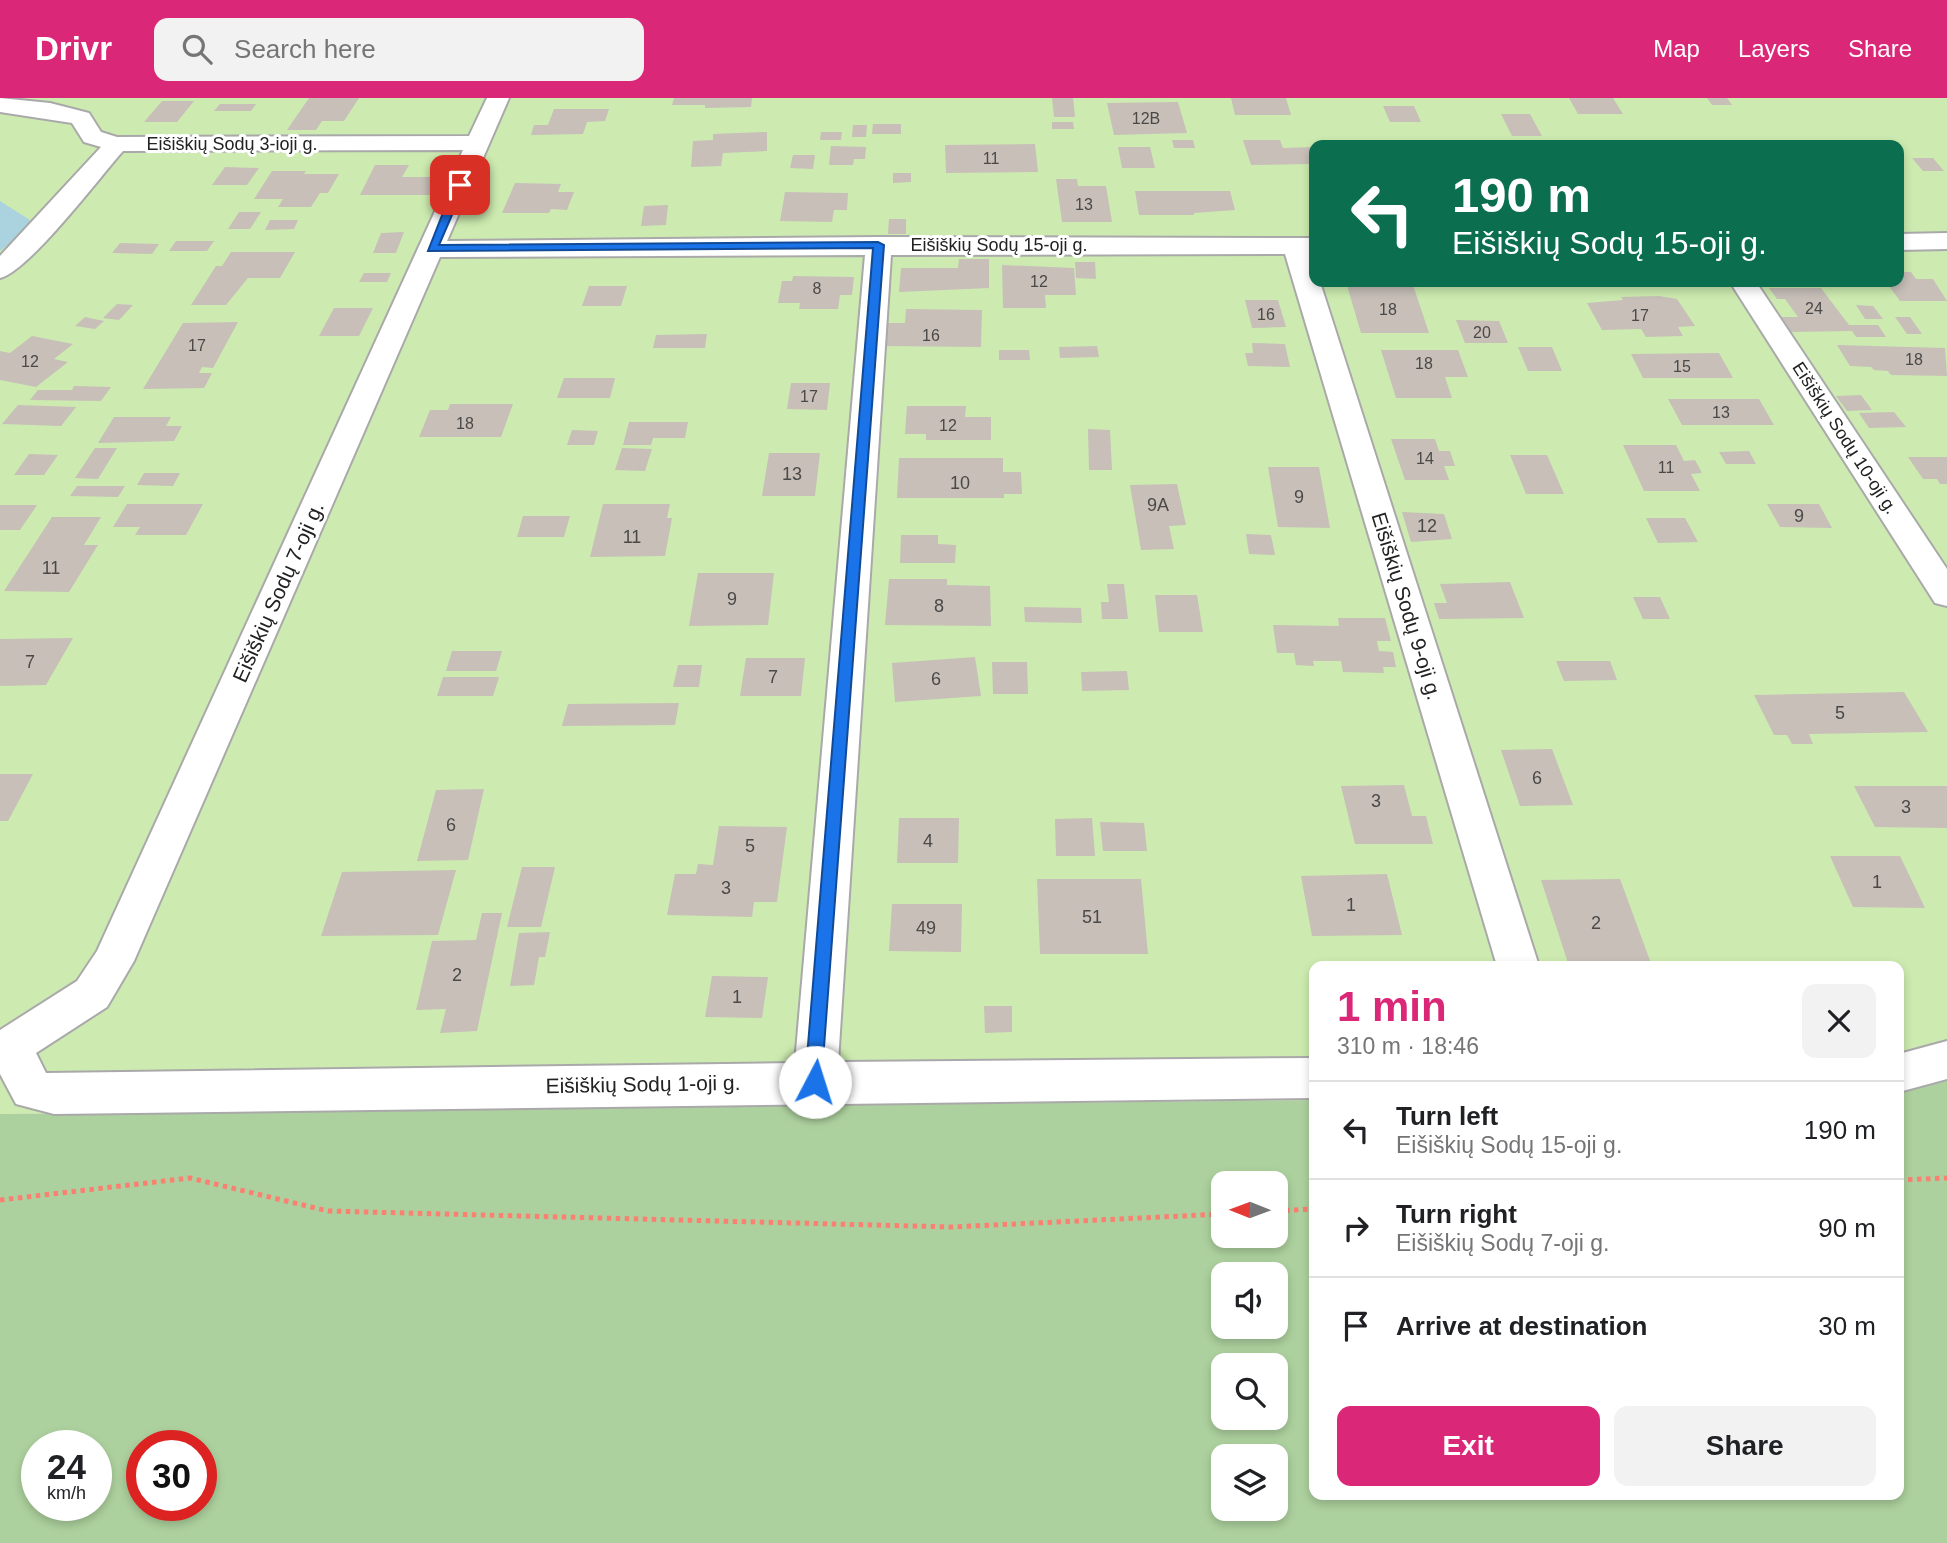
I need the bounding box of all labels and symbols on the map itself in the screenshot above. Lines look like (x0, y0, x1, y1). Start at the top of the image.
house number: 12B (1132, 110, 1160, 127)
street label: Eišiškių Sodų 3-ioji g. (146, 134, 318, 154)
house number: 11 (983, 150, 999, 167)
pin (430, 155, 490, 215)
house number: 13 (1075, 196, 1093, 213)
street label: Eišiškių Sodų 15-oji g. (910, 235, 1088, 255)
house number: 12 (1030, 273, 1048, 290)
house number: 8 (813, 280, 822, 297)
house number: 24 (1805, 300, 1823, 317)
house number: 18 (1379, 301, 1397, 318)
house number: 16 (1257, 306, 1275, 323)
house number: 17 (1631, 307, 1649, 324)
house number: 20 (1473, 324, 1491, 341)
house number: 16 (922, 327, 940, 344)
house number: 17 (188, 337, 206, 354)
house number: 18 (1905, 351, 1923, 368)
house number: 12 (21, 353, 39, 370)
house number: 18 (1415, 355, 1433, 372)
house number: 15 (1673, 358, 1691, 375)
street label: Eišiškių Sodų 10-oji g. (1788, 358, 1902, 518)
house number: 17 (800, 388, 818, 405)
house number: 13 (1712, 404, 1730, 421)
house number: 18 (456, 415, 474, 432)
house number: 12 (939, 417, 957, 434)
house number: 14 (1416, 450, 1434, 467)
house number: 11 (1658, 459, 1674, 476)
house number: 13 (782, 464, 802, 484)
house number: 10 (950, 473, 970, 493)
house number: 9 (1294, 487, 1304, 507)
house number: 9A (1147, 495, 1169, 515)
street label: Eišiškių Sodų 7-oji g. (228, 498, 328, 686)
house number: 9 (1794, 506, 1804, 526)
street label: Eišiškių Sodų 9-oji g. (1368, 509, 1446, 703)
house number: 12 (1417, 516, 1437, 536)
house number: 11 (623, 527, 641, 547)
house number: 11 (42, 558, 60, 578)
house number: 9 (727, 589, 737, 609)
house number: 8 (934, 596, 944, 616)
house number: 7 (25, 652, 35, 672)
house number: 7 (768, 667, 778, 687)
house number: 6 (931, 669, 941, 689)
house number: 5 (1835, 703, 1845, 723)
house number: 6 (1532, 768, 1542, 788)
house number: 3 (1371, 791, 1381, 811)
house number: 3 (1901, 797, 1911, 817)
house number: 6 (446, 815, 456, 835)
house number: 4 (923, 831, 933, 851)
house number: 5 (745, 836, 755, 856)
house number: 1 (1872, 872, 1882, 892)
house number: 3 (721, 878, 731, 898)
house number: 1 (1346, 895, 1356, 915)
house number: 51 (1082, 907, 1102, 927)
house number: 2 (1591, 913, 1601, 933)
house number: 49 (916, 918, 936, 938)
house number: 2 (452, 965, 462, 985)
house number: 1 (732, 987, 742, 1007)
position arrow (778, 1045, 852, 1119)
street label: Eišiškių Sodų 1-oji g. (545, 1071, 741, 1097)
north arrow (1211, 1171, 1288, 1248)
speed limit sign: 30 (126, 1430, 217, 1521)

